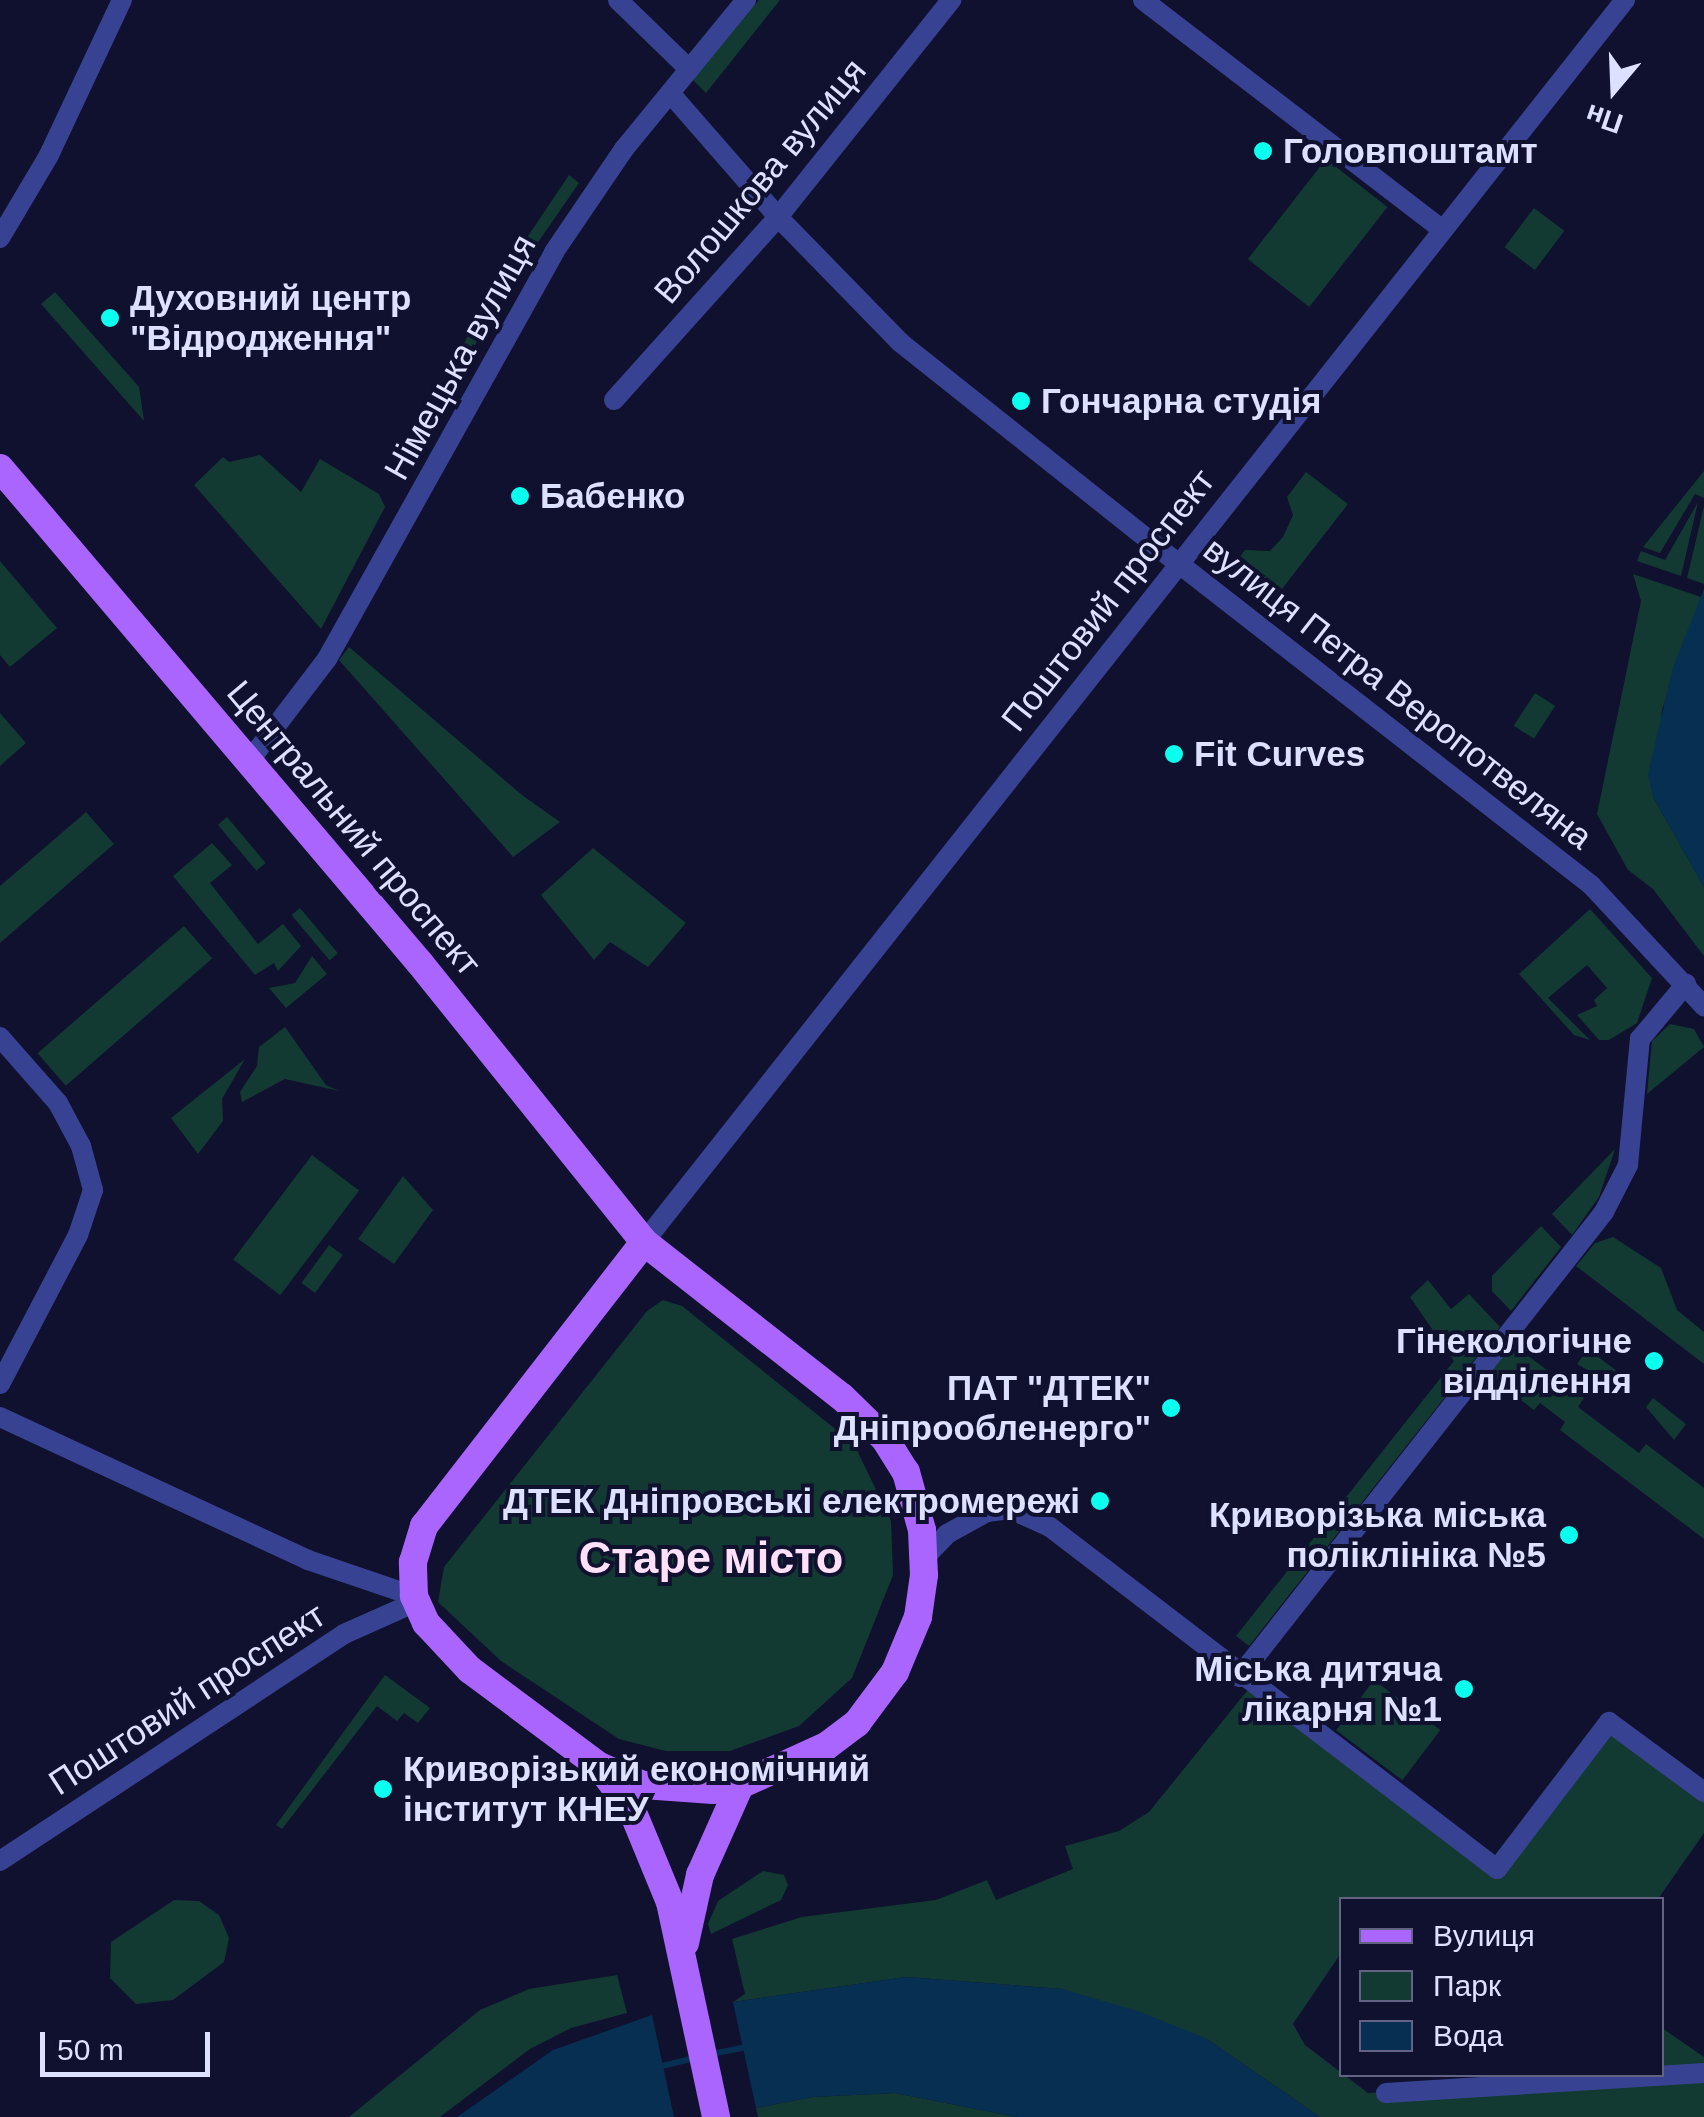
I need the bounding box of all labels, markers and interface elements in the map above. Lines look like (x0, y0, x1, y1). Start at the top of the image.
north arrow (1564, 40, 1664, 140)
street label: Волошкова вулиця (645, 50, 875, 312)
text: Пн (1582, 98, 1627, 140)
place label: Головпоштамт (1283, 130, 1538, 172)
marker: Головпоштамт (1252, 140, 1274, 162)
street label: Німецька вулиця (375, 227, 545, 487)
place label: Духовний центр "Відродження" (130, 277, 411, 359)
marker: Духовний центр "Відродження" (99, 307, 121, 329)
place label: Гончарна студія (1041, 380, 1322, 422)
marker: Гончарна студія (1010, 390, 1032, 412)
street label: Поштовий проспект (993, 461, 1223, 739)
place label: Бабенко (540, 475, 685, 517)
marker: Бабенко (509, 485, 531, 507)
street label: вулиця Петра Веропотвеляна (1195, 528, 1601, 858)
street label: Центральний проспект (218, 672, 490, 984)
place label: Fit Curves (1194, 733, 1365, 775)
marker: Fit Curves (1163, 743, 1185, 765)
place label: Гінекологічне відділення (1396, 1320, 1632, 1402)
marker: Гінекологічне відділення (1641, 1348, 1667, 1374)
place label: ПАТ "ДТЕК" Дніпрообленерго" (834, 1367, 1151, 1449)
marker: ПАТ "ДТЕК" Дніпрообленерго" (1160, 1397, 1182, 1419)
place label: ДТЕК Дніпровські електромережі (503, 1480, 1080, 1522)
marker: ДТЕК Дніпровські електромережі (1089, 1490, 1111, 1512)
place label: Криворізька міська поліклініка №5 (1209, 1494, 1546, 1576)
marker: Криворізька міська поліклініка №5 (1556, 1522, 1582, 1548)
district label: Старе місто (579, 1531, 843, 1585)
street label: Поштовий проспект (41, 1594, 333, 1804)
place label: Міська дитяча лікарня №1 (1194, 1648, 1442, 1730)
marker: Міська дитяча лікарня №1 (1451, 1676, 1477, 1702)
place label: Криворізький економічний інститут КНЕУ (403, 1748, 870, 1830)
marker: Криворізький економічний інститут КНЕУ (372, 1778, 394, 1800)
legend (1339, 1897, 1664, 2077)
text: Вулиця (1433, 1919, 1535, 1952)
text: Парк (1433, 1969, 1501, 2002)
scale bar (45, 2012, 215, 2074)
text: Вода (1433, 2019, 1503, 2052)
text: 50 m (57, 2033, 124, 2066)

